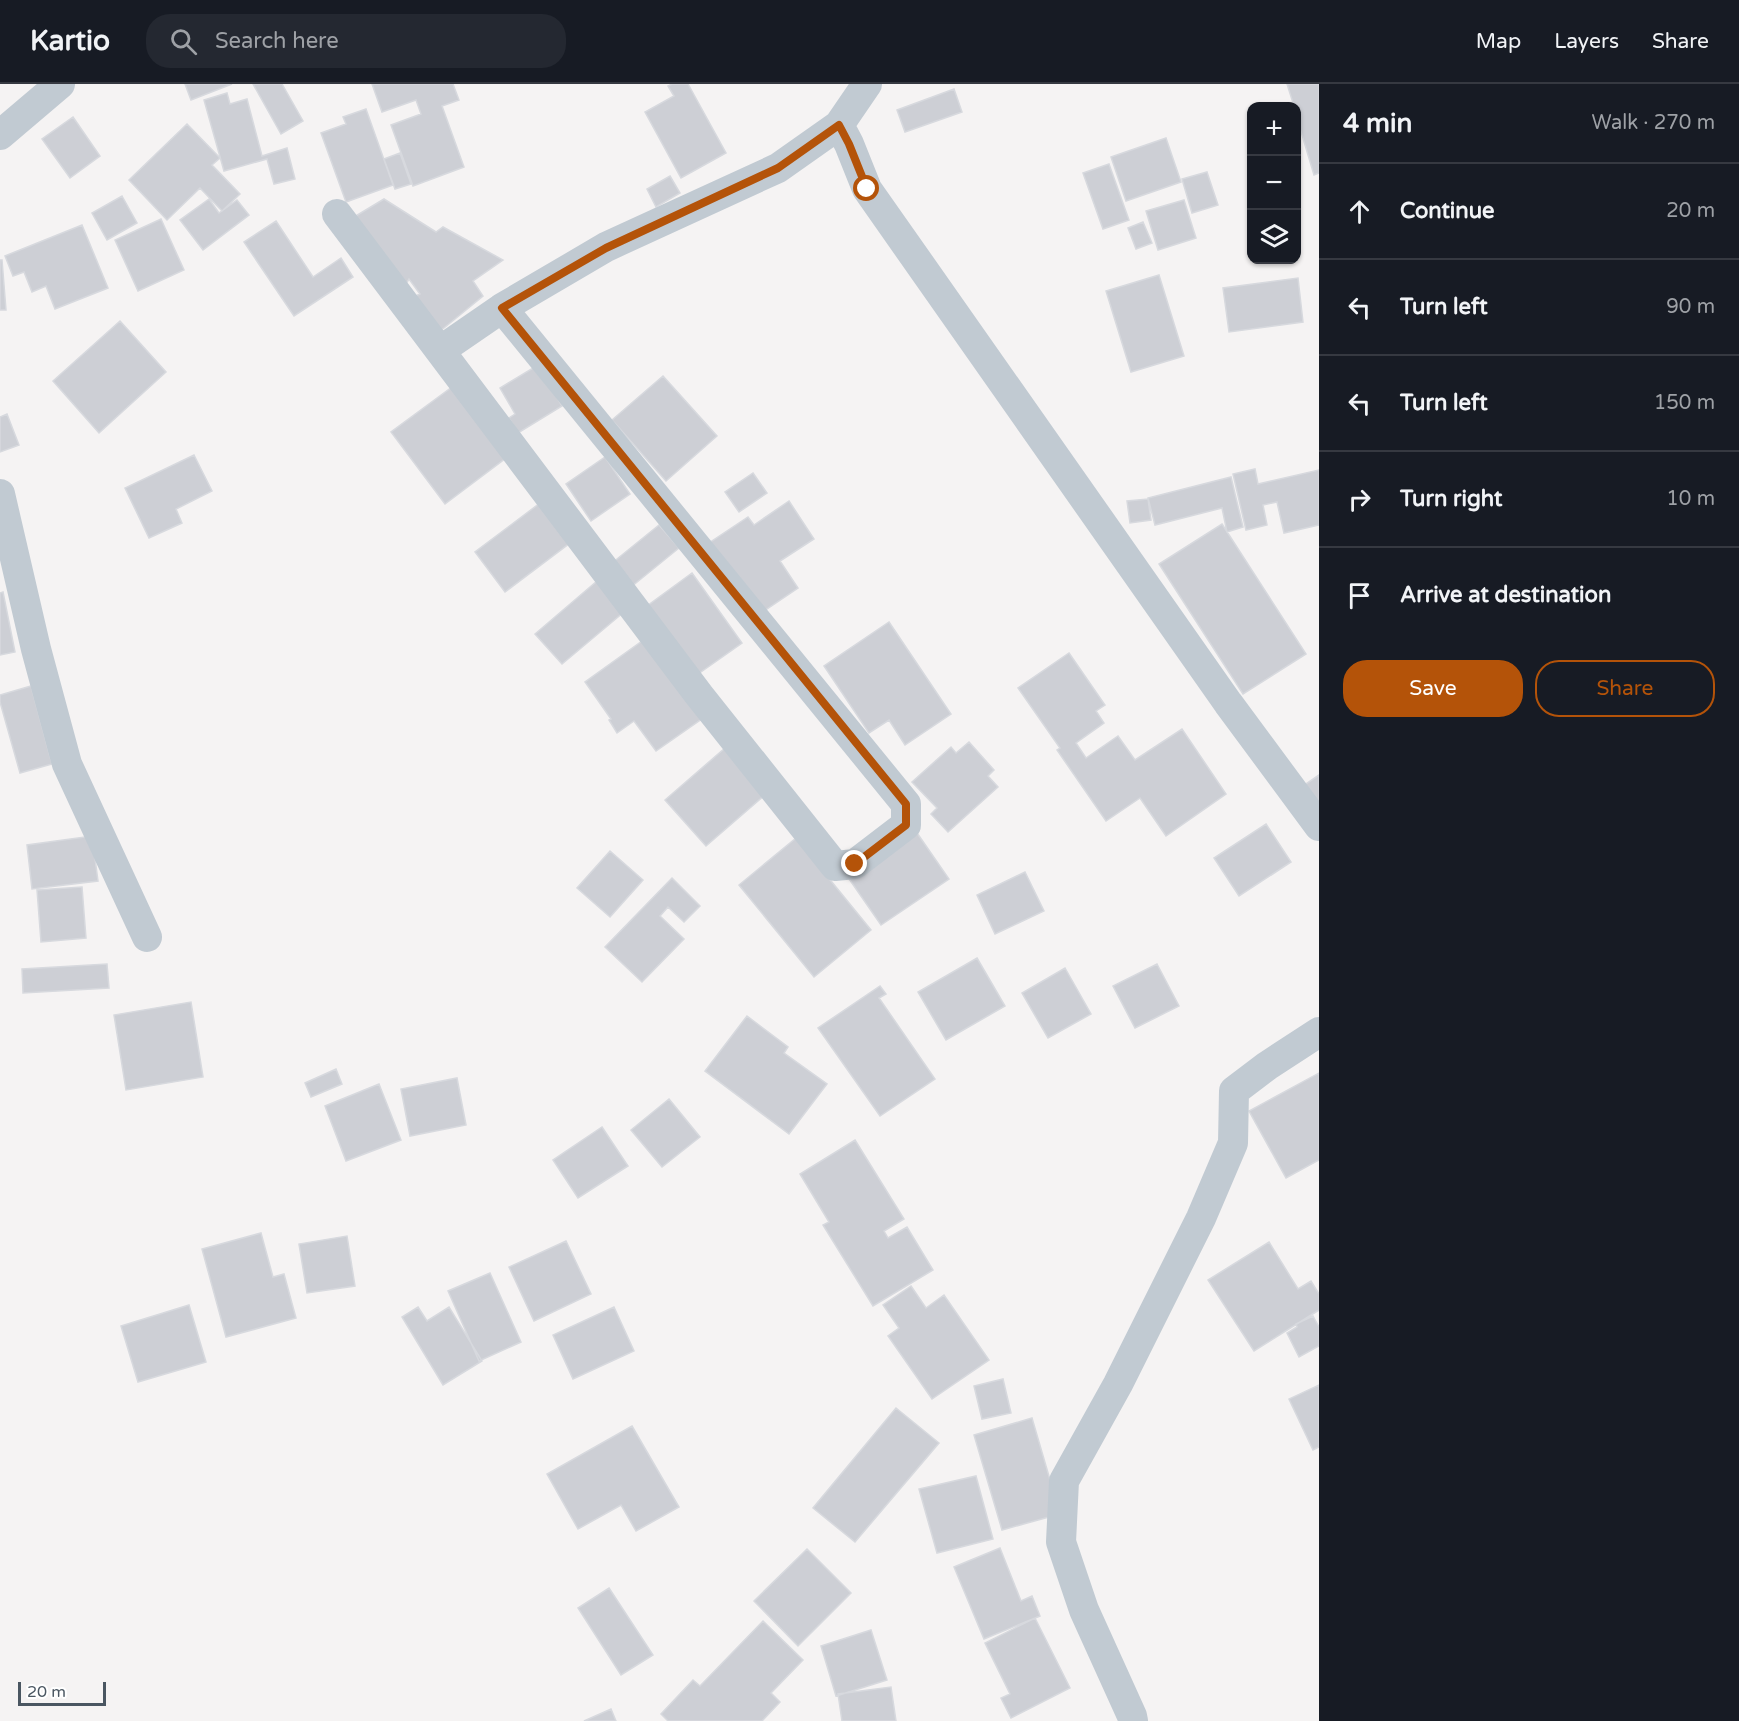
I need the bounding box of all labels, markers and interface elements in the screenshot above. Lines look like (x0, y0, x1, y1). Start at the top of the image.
search box (146, 14, 566, 68)
text: Kartio (30, 24, 110, 58)
icon: search (167, 25, 200, 58)
text: Search here (215, 28, 339, 54)
text: Map (1476, 29, 1521, 54)
text: Layers (1554, 29, 1619, 54)
text: Share (1652, 29, 1709, 54)
map controls (1247, 102, 1301, 264)
button: + (1247, 102, 1301, 156)
text: 4 min (1343, 108, 1412, 139)
text: Walk · 270 m (1592, 111, 1715, 135)
button: − (1247, 156, 1301, 210)
route start (853, 175, 879, 201)
icon: ahead (1343, 195, 1376, 228)
text: Continue (1400, 198, 1495, 224)
text: 20 m (1666, 199, 1715, 223)
button: layers (1247, 210, 1301, 264)
icon: left (1343, 291, 1376, 324)
text: Turn left (1400, 294, 1488, 320)
text: 90 m (1666, 295, 1715, 319)
icon: left (1343, 387, 1376, 420)
text: Turn left (1400, 390, 1488, 416)
text: 150 m (1654, 391, 1715, 415)
icon: right (1343, 483, 1376, 516)
text: Turn right (1400, 486, 1502, 512)
text: 10 m (1666, 487, 1715, 511)
icon: arrive (1343, 579, 1376, 612)
text: Arrive at destination (1400, 582, 1611, 608)
button: Save (1343, 660, 1523, 717)
button: Share (1535, 660, 1715, 717)
route end (841, 850, 867, 876)
scale bar (18, 1679, 106, 1706)
text: 20 m (27, 1682, 66, 1702)

